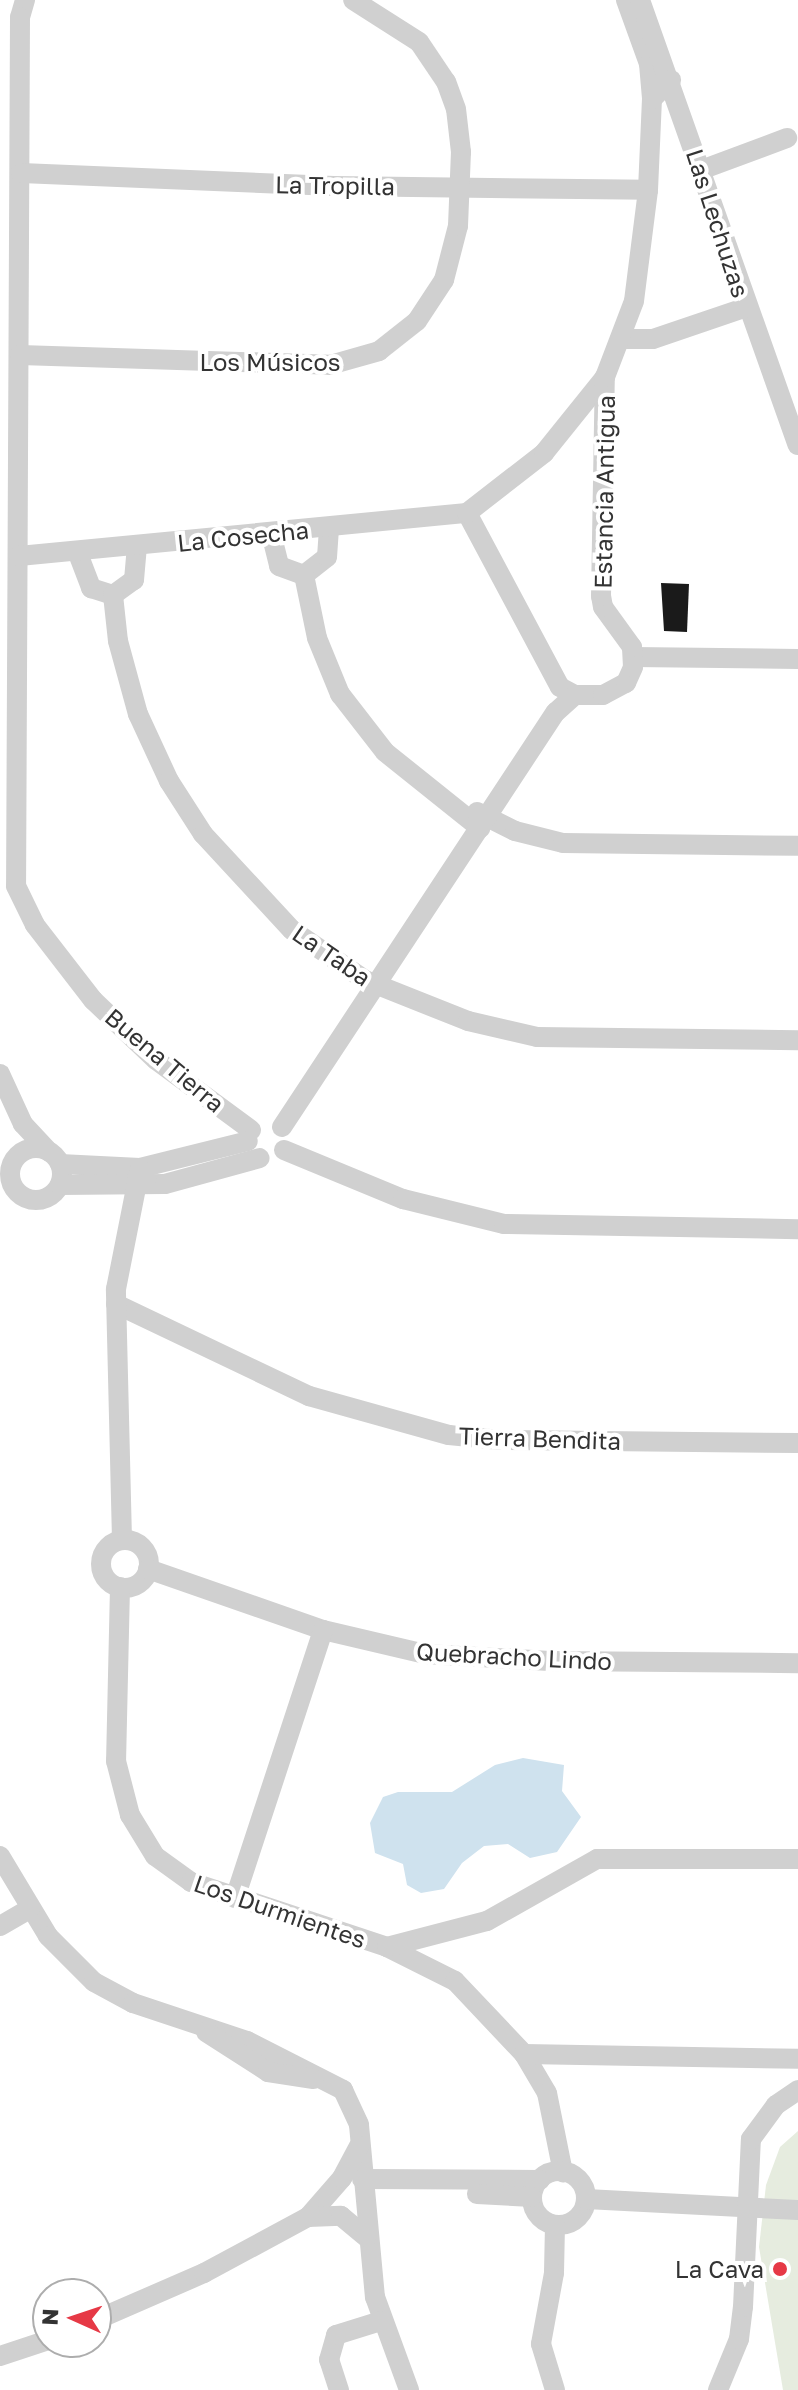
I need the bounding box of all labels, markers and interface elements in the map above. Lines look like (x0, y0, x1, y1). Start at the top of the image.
street label: Las Lechuzas (680, 145, 756, 301)
street label: La Tropilla (275, 170, 395, 200)
street label: Los Músicos (199, 348, 341, 376)
street label: Estancia Antigua (588, 395, 620, 589)
street label: La Cosecha (176, 515, 310, 557)
street label: La Taba (287, 918, 377, 992)
street label: Buena Tierra (100, 1002, 230, 1118)
street label: Tierra Bendita (458, 1421, 622, 1455)
street label: Quebracho Lindo (415, 1636, 613, 1676)
street label: Los Durmientes (190, 1868, 370, 1954)
place label: La Cava (675, 2255, 764, 2283)
marker: La Cava (771, 2260, 789, 2278)
north arrow (32, 2278, 112, 2358)
text: N (36, 2308, 63, 2326)

